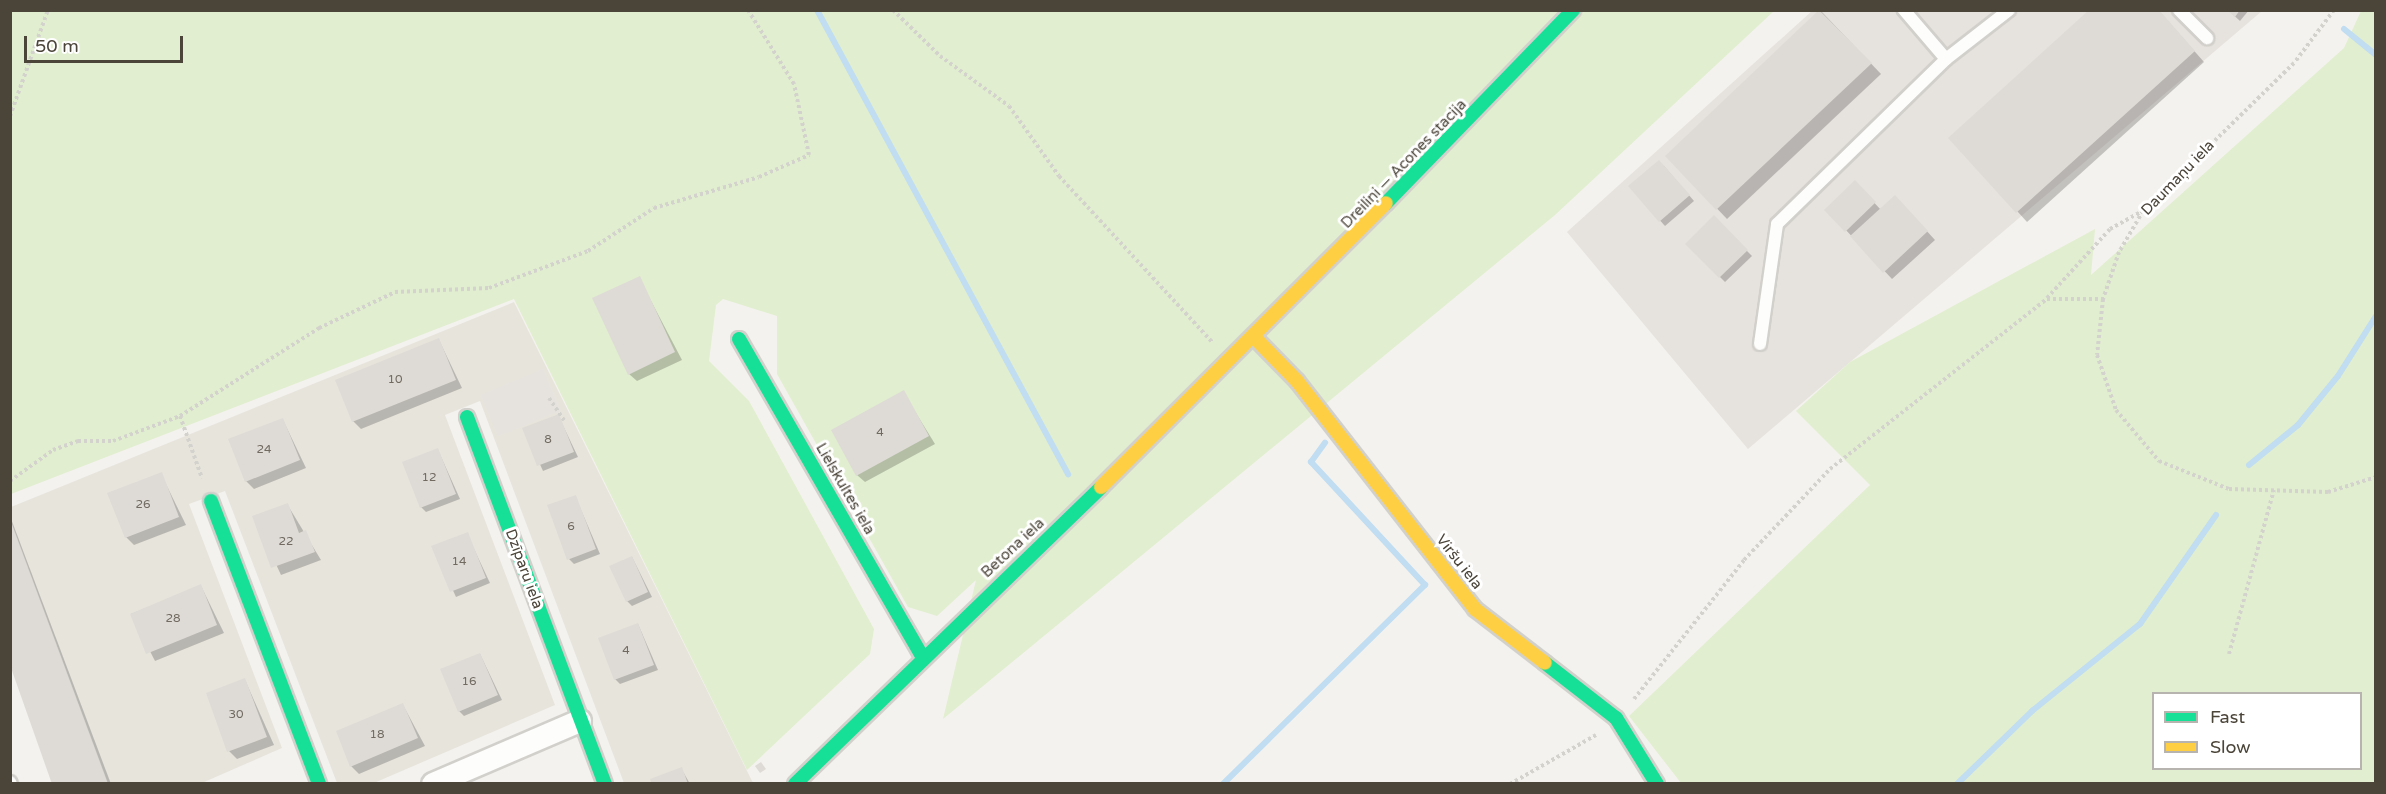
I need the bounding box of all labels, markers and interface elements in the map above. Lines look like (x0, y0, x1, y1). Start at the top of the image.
scale bar (27, 24, 186, 62)
text: 50 m (35, 35, 79, 57)
street label: Dreiliņi — Acones stacija (1338, 96, 1470, 232)
street label: Daumaņu iela (2138, 137, 2218, 219)
house number: 10 (387, 373, 403, 387)
house number: 4 (876, 426, 884, 440)
house number: 8 (544, 433, 552, 447)
street label: Lielskultes iela (812, 440, 878, 538)
house number: 24 (256, 443, 272, 457)
house number: 12 (421, 471, 437, 485)
house number: 26 (135, 498, 151, 512)
street label: Betona iela (978, 514, 1048, 582)
house number: 6 (567, 520, 575, 534)
street label: Dzīparu iela (501, 527, 547, 611)
street label: Viršu iela (1432, 531, 1486, 593)
house number: 22 (278, 535, 294, 549)
house number: 14 (451, 555, 467, 569)
house number: 28 (165, 612, 181, 626)
house number: 4 (622, 644, 630, 658)
house number: 16 (461, 675, 477, 689)
legend (2152, 692, 2362, 770)
text: Fast (2210, 706, 2245, 728)
house number: 30 (228, 708, 244, 722)
house number: 18 (369, 728, 385, 742)
text: Slow (2210, 736, 2251, 758)

